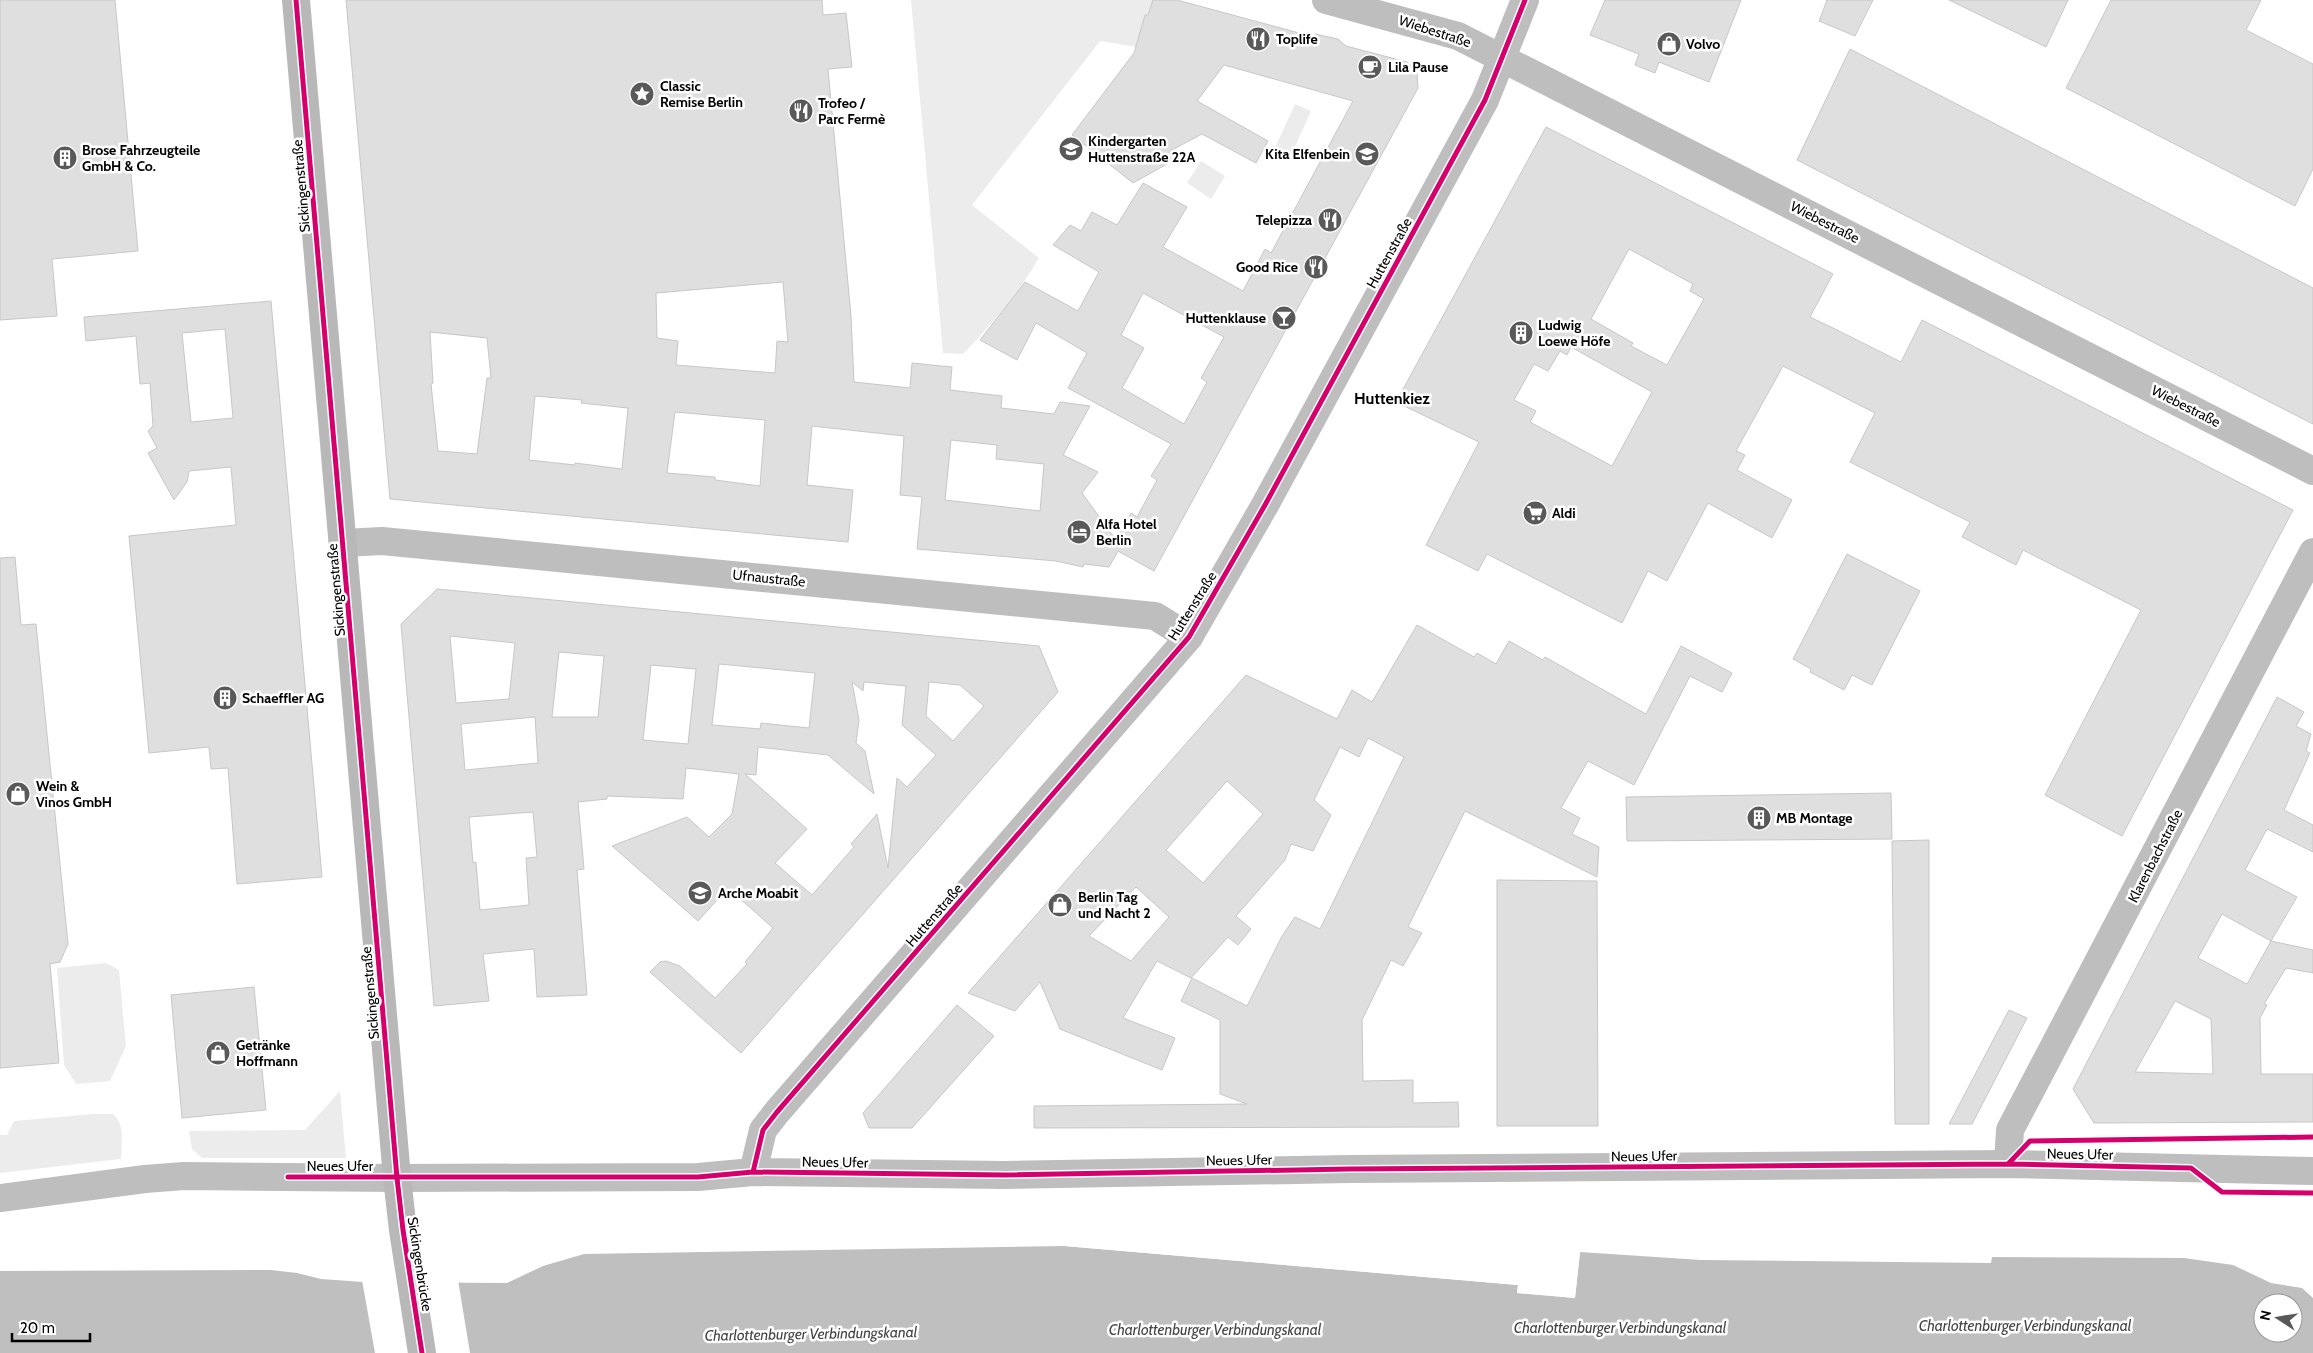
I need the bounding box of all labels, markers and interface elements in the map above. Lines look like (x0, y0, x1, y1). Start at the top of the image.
street label: Wiebestraße (1397, 11, 1473, 51)
restaurant icon: Toplife (1245, 26, 1271, 52)
place label: Toplife (1276, 30, 1318, 48)
shop icon: Volvo (1656, 31, 1682, 57)
place label: Volvo (1686, 35, 1720, 53)
cafe icon: Lila Pause (1357, 54, 1383, 80)
place label: Lila Pause (1388, 58, 1448, 76)
place label: Classic Remise Berlin (660, 77, 743, 111)
place icon: Classic Remise Berlin (629, 81, 655, 107)
place label: Trofeo / Parc Fermè (818, 94, 885, 128)
restaurant icon: Trofeo / Parc Fermè (788, 98, 814, 124)
place label: Kindergarten Huttenstraße 22A (1088, 132, 1196, 166)
school or university icon: Kindergarten Huttenstraße 22A (1058, 136, 1084, 162)
street label: Sickingenstraße (288, 139, 314, 233)
place label: Brose Fahrzeugteile GmbH & Co. (82, 141, 200, 175)
school or university icon: Kita Elfenbein (1354, 141, 1380, 167)
building icon: Brose Fahrzeugteile GmbH & Co. (52, 145, 78, 171)
place label: Kita Elfenbein (1265, 145, 1350, 163)
street label: Wiebestraße (1788, 197, 1862, 247)
restaurant icon: Telepizza (1317, 207, 1343, 233)
place label: Telepizza (1256, 211, 1312, 229)
street label: Huttenstraße (1362, 214, 1416, 292)
restaurant icon: Good Rice (1303, 254, 1329, 280)
place label: Good Rice (1236, 258, 1298, 276)
bar icon: Huttenklause (1271, 305, 1297, 331)
place label: Huttenklause (1185, 309, 1266, 327)
place label: Ludwig Loewe Höfe (1538, 316, 1610, 350)
building icon: Ludwig Loewe Höfe (1508, 320, 1534, 346)
street label: Wiebestraße (2149, 381, 2223, 431)
district label: Huttenkiez (1354, 389, 1430, 408)
supermarket icon: Aldi (1522, 500, 1548, 526)
place label: Aldi (1552, 504, 1576, 522)
place label: Alfa Hotel Berlin (1096, 515, 1157, 549)
hotel icon: Alfa Hotel Berlin (1066, 519, 1092, 545)
street label: Sickingenstraße (323, 543, 349, 637)
street label: Ufnaustraße (732, 565, 806, 591)
street label: Huttenstraße (1164, 568, 1220, 644)
building icon: Schaeffler AG (212, 685, 238, 711)
place label: Schaeffler AG (242, 689, 324, 707)
place label: Wein & Vinos GmbH (36, 777, 112, 811)
shop icon: Wein & Vinos GmbH (5, 781, 31, 807)
building icon: MB Montage (1746, 805, 1772, 831)
street label: Klarenbachstraße (2124, 806, 2186, 906)
place label: MB Montage (1776, 809, 1853, 827)
school or university icon: Arche Moabit (687, 880, 713, 906)
street label: Huttenstraße (902, 880, 966, 950)
place label: Arche Moabit (718, 884, 798, 902)
place label: Berlin Tag und Nacht 2 (1078, 888, 1151, 922)
shop icon: Berlin Tag und Nacht 2 (1047, 892, 1073, 918)
street label: Sickingenstraße (357, 946, 383, 1040)
place label: Getränke Hoffmann (236, 1036, 298, 1070)
shop icon: Getränke Hoffmann (205, 1040, 231, 1066)
street label: Neues Ufer (2047, 1144, 2114, 1164)
street label: Neues Ufer (1611, 1146, 1678, 1166)
street label: Neues Ufer (1206, 1150, 1273, 1170)
street label: Neues Ufer (802, 1152, 869, 1172)
street label: Neues Ufer (307, 1157, 374, 1175)
street label: Sickingenbrücke (404, 1215, 436, 1313)
north arrow (2253, 1293, 2303, 1343)
text: N (2255, 1309, 2275, 1322)
scale bar (12, 1310, 90, 1342)
water label: Charlottenburger Verbindungskanal (1919, 1317, 2132, 1335)
text: 20 m (20, 1319, 55, 1337)
water label: Charlottenburger Verbindungskanal (1514, 1319, 1727, 1337)
water label: Charlottenburger Verbindungskanal (1109, 1321, 1322, 1339)
water label: Charlottenburger Verbindungskanal (705, 1323, 918, 1345)

